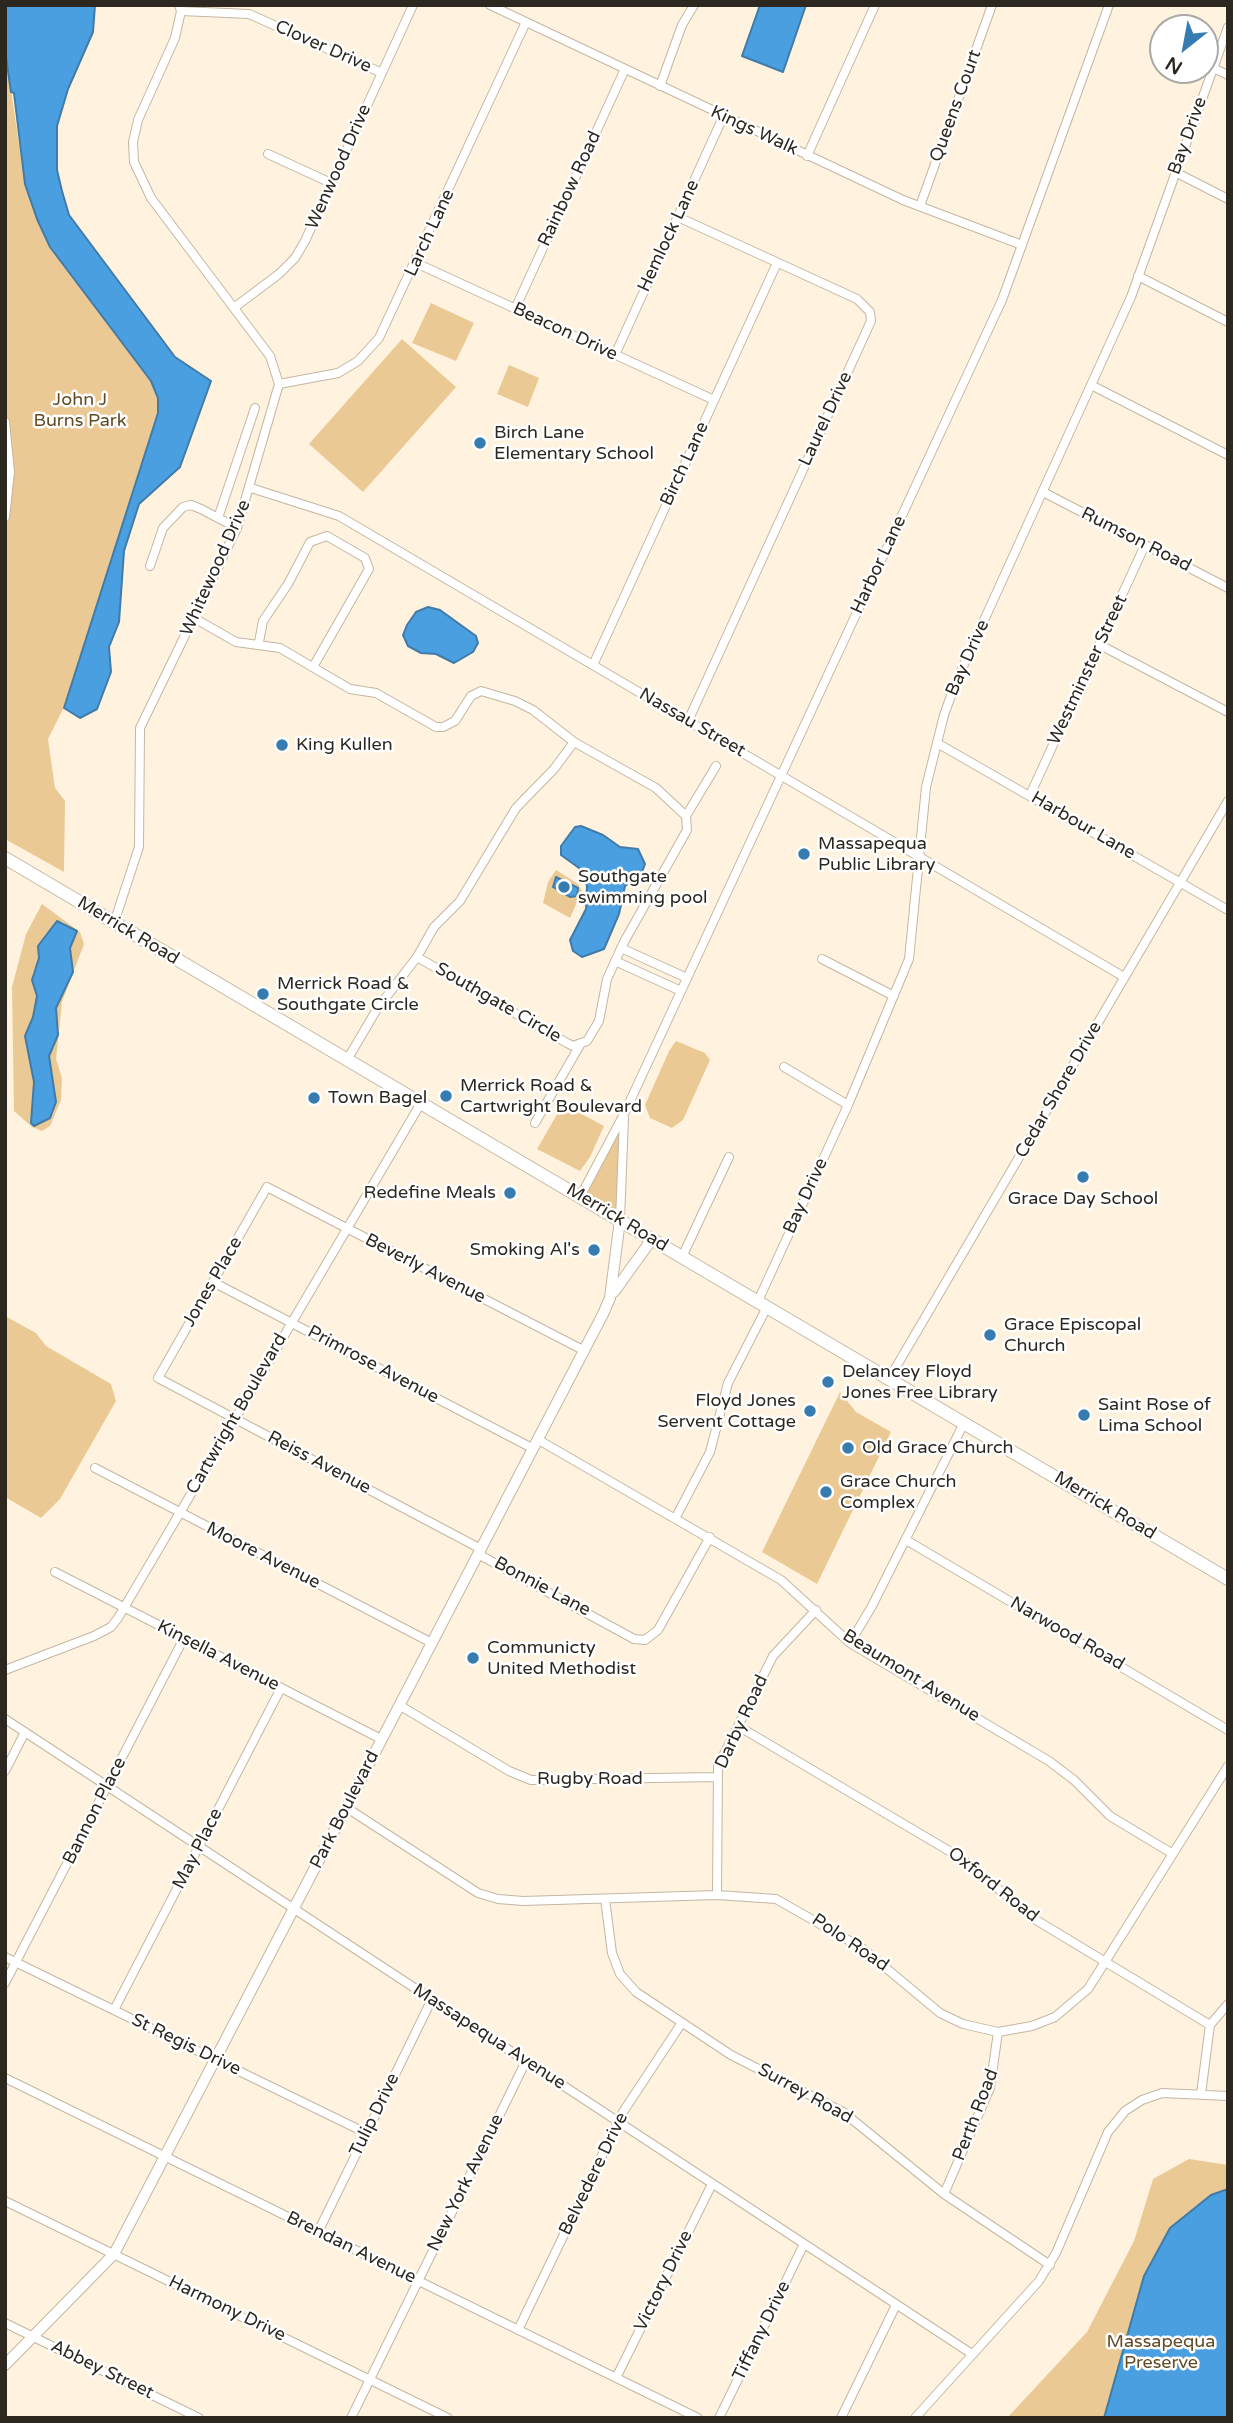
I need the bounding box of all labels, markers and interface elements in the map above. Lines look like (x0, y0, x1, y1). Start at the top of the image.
north arrow (1149, 14, 1219, 84)
street label: Clover Drive (271, 16, 375, 78)
street label: Queens Court (926, 47, 986, 165)
text: N (1162, 52, 1186, 79)
street label: Bay Drive (1164, 94, 1212, 178)
street label: Wenwood Drive (302, 101, 376, 233)
street label: Kings Walk (707, 101, 801, 161)
street label: Rainbow Road (534, 128, 606, 250)
street label: Hemlock Lane (634, 177, 704, 295)
street label: Larch Lane (400, 186, 460, 280)
street label: Beacon Drive (509, 298, 621, 366)
street label: Laurel Drive (795, 368, 857, 470)
park label: John J Burns Park (34, 389, 126, 432)
street label: Birch Lane (656, 419, 714, 509)
place label: Birch Lane Elementary School (494, 422, 654, 464)
marker: Birch Lane Elementary School (472, 435, 488, 451)
street label: Whitewood Drive (176, 497, 256, 639)
street label: Rumson Road (1077, 503, 1195, 577)
street label: Harbor Lane (847, 512, 911, 618)
street label: Westminster Street (1044, 591, 1132, 749)
street label: Bay Drive (942, 617, 994, 699)
street label: Nassau Street (635, 684, 749, 762)
place label: King Kullen (296, 734, 393, 756)
marker: King Kullen (274, 737, 290, 753)
street label: Harbour Lane (1027, 787, 1139, 865)
place label: Massapequa Public Library (818, 833, 935, 876)
marker: Massapequa Public Library (796, 846, 812, 862)
place label: Southgate swimming pool (578, 866, 708, 908)
marker: Southgate swimming pool (556, 879, 572, 895)
street label: Merrick Road (73, 892, 183, 970)
street label: Southgate Circle (431, 958, 565, 1048)
place label: Merrick Road & Southgate Circle (277, 973, 419, 1016)
marker: Merrick Road & Southgate Circle (255, 986, 271, 1002)
street label: Cedar Shore Drive (1011, 1018, 1107, 1162)
place label: Merrick Road & Cartwright Boulevard (460, 1075, 642, 1118)
place label: Town Bagel (328, 1087, 427, 1109)
marker: Merrick Road & Cartwright Boulevard (438, 1088, 454, 1104)
marker: Town Bagel (306, 1090, 322, 1106)
street label: Bay Drive (779, 1155, 833, 1237)
marker: Grace Day School (1075, 1169, 1091, 1185)
street label: Merrick Road (562, 1179, 672, 1257)
place label: Redefine Meals (364, 1182, 496, 1204)
marker: Redefine Meals (502, 1185, 518, 1201)
place label: Grace Day School (1008, 1188, 1158, 1210)
street label: Beverly Avenue (361, 1229, 489, 1309)
street label: Jones Place (179, 1233, 247, 1331)
place label: Smoking Al's (470, 1239, 580, 1261)
marker: Smoking Al's (586, 1242, 602, 1258)
place label: Grace Episcopal Church (1004, 1314, 1141, 1356)
street label: Primrose Avenue (304, 1321, 442, 1409)
marker: Grace Episcopal Church (982, 1327, 998, 1343)
street label: Cartwright Boulevard (182, 1330, 292, 1498)
place label: Delancey Floyd Jones Free Library (842, 1361, 998, 1404)
marker: Delancey Floyd Jones Free Library (820, 1374, 836, 1390)
place label: Floyd Jones Servent Cottage (657, 1390, 796, 1432)
place label: Saint Rose of Lima School (1098, 1394, 1211, 1436)
marker: Floyd Jones Servent Cottage (802, 1403, 818, 1419)
marker: Saint Rose of Lima School (1076, 1407, 1092, 1423)
street label: Reiss Avenue (264, 1427, 374, 1499)
place label: Old Grace Church (862, 1437, 1014, 1459)
marker: Old Grace Church (840, 1440, 856, 1456)
street label: Merrick Road (1050, 1467, 1160, 1545)
place label: Grace Church Complex (840, 1471, 957, 1514)
marker: Grace Church Complex (818, 1484, 834, 1500)
street label: Moore Avenue (202, 1518, 324, 1594)
street label: Bonnie Lane (490, 1553, 594, 1621)
street label: Narwood Road (1006, 1592, 1128, 1676)
street label: Kinsella Avenue (153, 1616, 283, 1696)
street label: Beaumont Avenue (838, 1625, 984, 1727)
place label: Communicty United Methodist (487, 1637, 636, 1680)
marker: Communicty United Methodist (465, 1650, 481, 1666)
street label: Darby Road (711, 1672, 773, 1772)
street label: Park Boulevard (306, 1747, 384, 1873)
street label: Bannon Place (59, 1754, 131, 1868)
street label: Rugby Road (537, 1768, 643, 1790)
street label: May Place (168, 1805, 228, 1893)
street label: Oxford Road (943, 1843, 1043, 1927)
street label: Polo Road (807, 1909, 893, 1977)
street label: Massapequa Avenue (408, 1979, 570, 2095)
street label: St Regis Drive (128, 2009, 244, 2081)
street label: Surrey Road (754, 2059, 856, 2129)
street label: Perth Road (949, 2066, 1003, 2164)
street label: Tulip Drive (346, 2070, 404, 2160)
street label: Belvedere Drive (555, 2109, 633, 2239)
street label: New York Avenue (423, 2111, 509, 2255)
street label: Brendan Avenue (283, 2207, 419, 2289)
street label: Victory Drive (630, 2227, 698, 2335)
street label: Harmony Drive (165, 2271, 289, 2347)
street label: Tiffany Drive (729, 2278, 795, 2384)
park label: Massapequa Preserve (1107, 2331, 1215, 2374)
street label: Abbey Street (47, 2336, 157, 2404)

